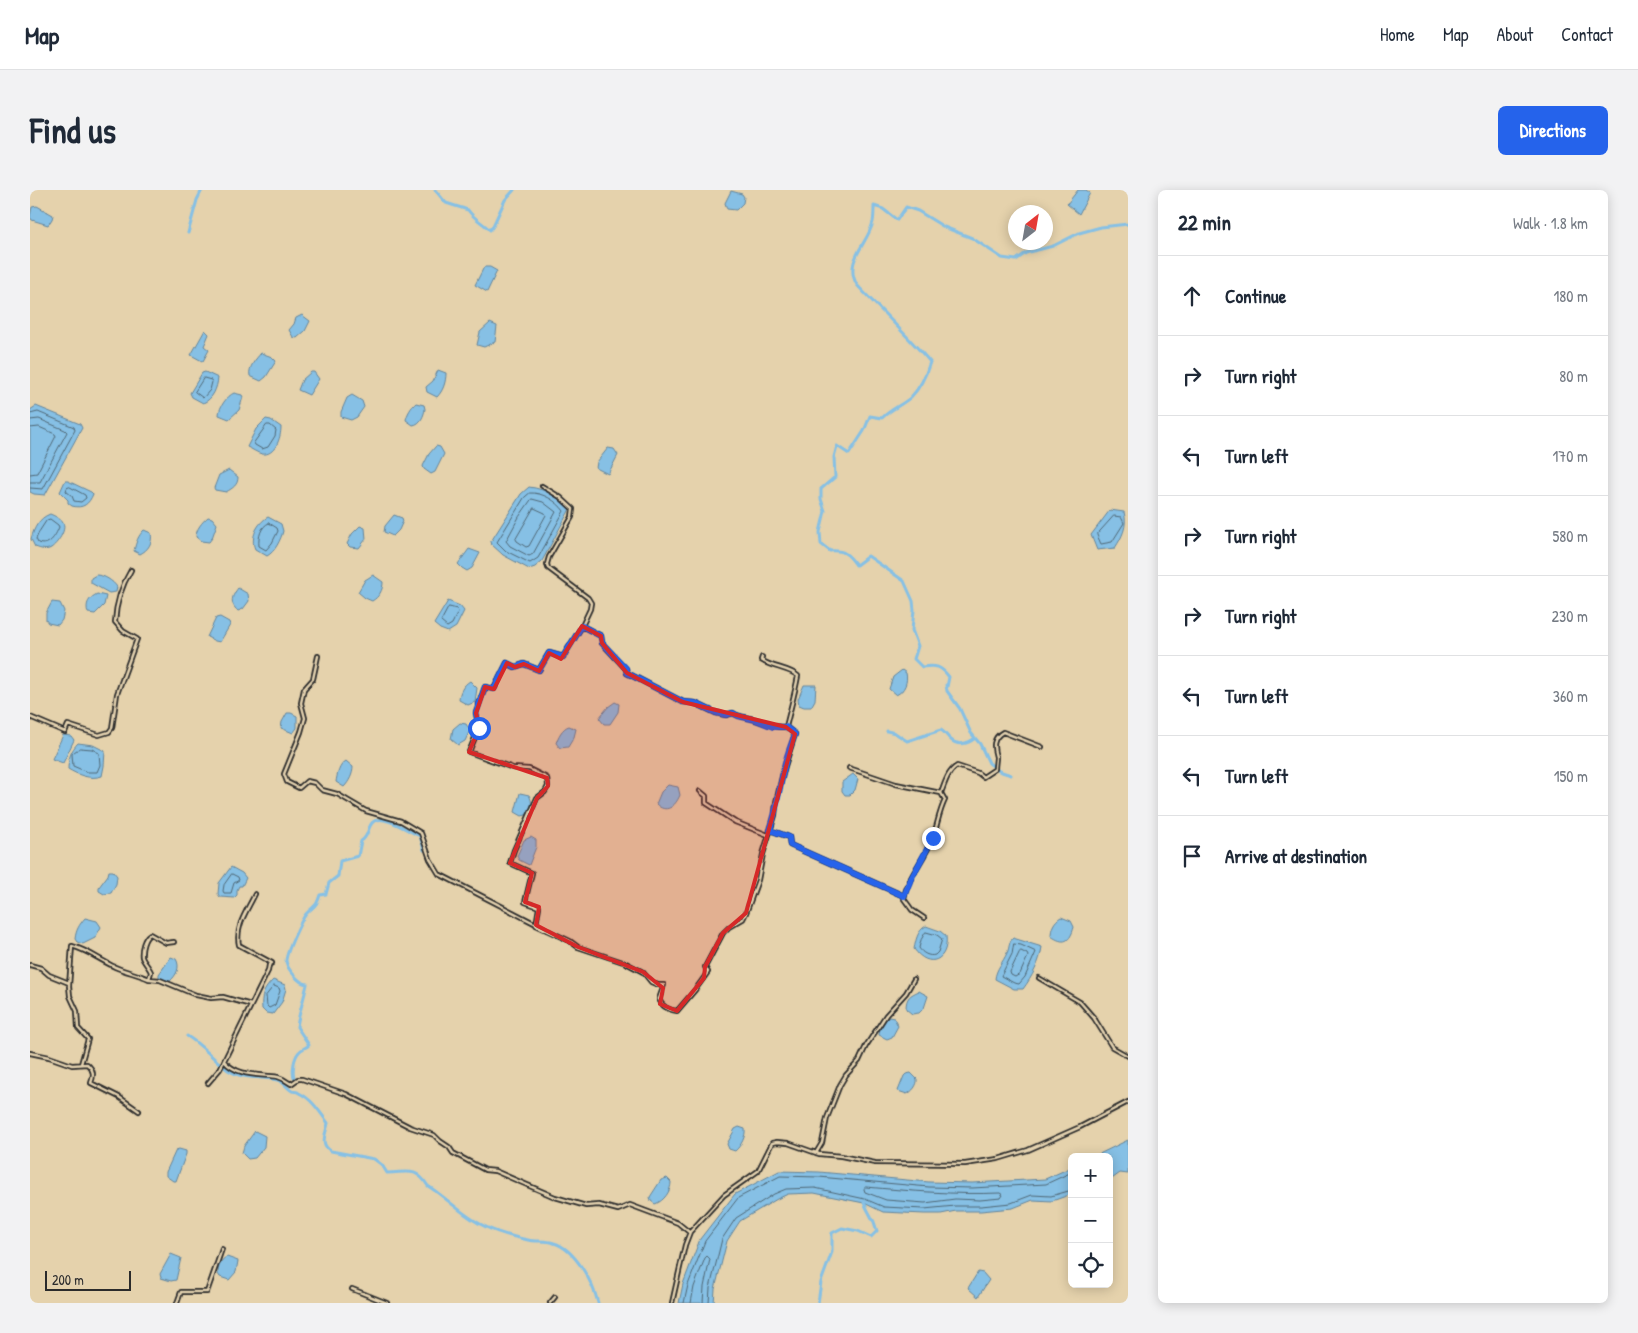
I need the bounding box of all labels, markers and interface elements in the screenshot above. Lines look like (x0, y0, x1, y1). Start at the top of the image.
text: Map (25, 19, 59, 51)
text: Home (1380, 22, 1415, 47)
text: Map (1443, 22, 1468, 47)
text: About (1496, 22, 1533, 47)
text: Contact (1561, 22, 1613, 47)
button: Directions (1498, 106, 1608, 155)
text: Find us (30, 107, 116, 154)
north arrow (1008, 205, 1053, 250)
text: 22 min (1178, 208, 1231, 237)
text: Walk · 1.8 km (1513, 212, 1588, 234)
icon: ahead (1178, 282, 1206, 310)
text: Continue (1225, 283, 1286, 309)
text: 180 m (1554, 285, 1588, 307)
icon: right (1178, 362, 1206, 390)
text: Turn right (1225, 363, 1296, 389)
text: 80 m (1559, 365, 1588, 387)
icon: left (1178, 442, 1206, 470)
text: Turn left (1225, 443, 1288, 469)
text: 170 m (1553, 445, 1588, 467)
icon: right (1178, 522, 1206, 550)
text: Turn right (1225, 523, 1296, 549)
text: 580 m (1553, 525, 1588, 547)
icon: right (1178, 602, 1206, 630)
text: Turn right (1225, 603, 1296, 629)
text: 230 m (1552, 605, 1588, 627)
icon: left (1178, 682, 1206, 710)
text: Turn left (1225, 683, 1288, 709)
text: 360 m (1553, 685, 1588, 707)
route start (468, 717, 491, 740)
icon: left (1178, 762, 1206, 790)
text: Turn left (1225, 763, 1288, 789)
text: 150 m (1554, 765, 1588, 787)
route end (922, 827, 945, 850)
icon: arrive (1178, 842, 1206, 870)
text: Arrive at destination (1225, 843, 1367, 869)
map controls (1068, 1153, 1113, 1288)
button: + (1068, 1153, 1113, 1198)
button: − (1068, 1198, 1113, 1243)
button: locate (1068, 1243, 1113, 1288)
scale bar (45, 1268, 131, 1291)
text: 200 m (52, 1270, 84, 1289)

